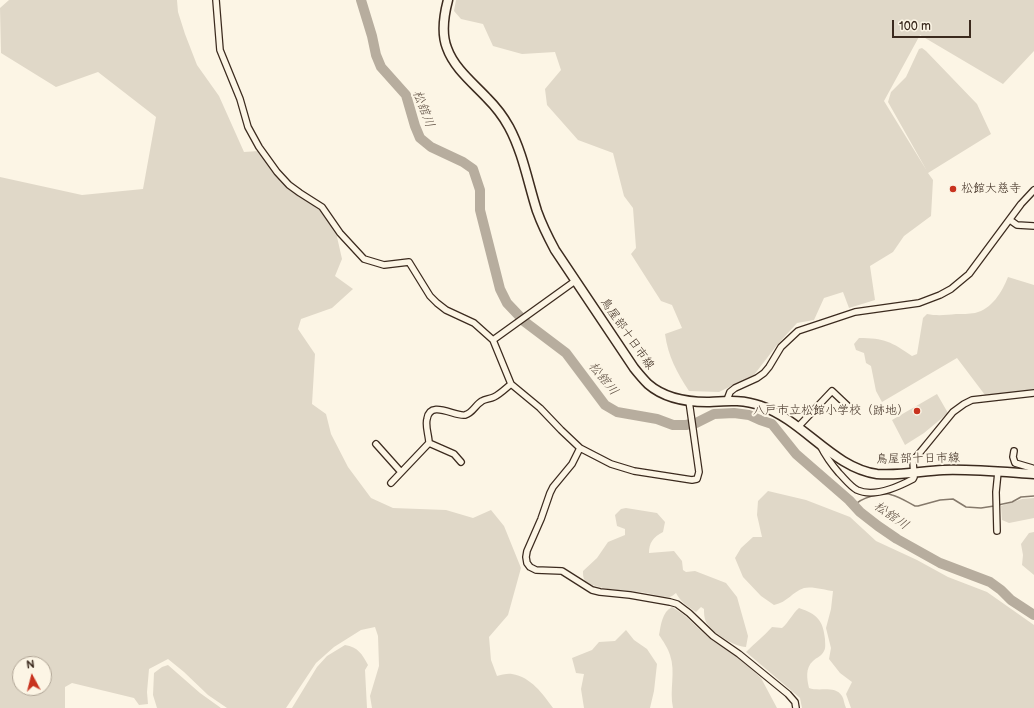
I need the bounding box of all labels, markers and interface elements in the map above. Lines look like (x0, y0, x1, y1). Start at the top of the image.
scale bar (894, 12, 973, 38)
text: 100 m (899, 19, 931, 34)
water label: 松舘川 (409, 88, 437, 130)
place label: 松館大慈寺 (961, 182, 1021, 196)
marker: 松館大慈寺 (948, 184, 958, 194)
street label: 鳥屋部十日市線 (597, 295, 657, 373)
water label: 松舘川 (585, 359, 621, 399)
place label: 八戸市立松館小学校（跡地） (753, 404, 909, 418)
marker: 八戸市立松館小学校（跡地） (912, 406, 922, 416)
street label: 鳥屋部十日市線 (876, 451, 960, 467)
water label: 松舘川 (871, 498, 911, 534)
north arrow (12, 656, 52, 696)
text: N (26, 658, 35, 672)

